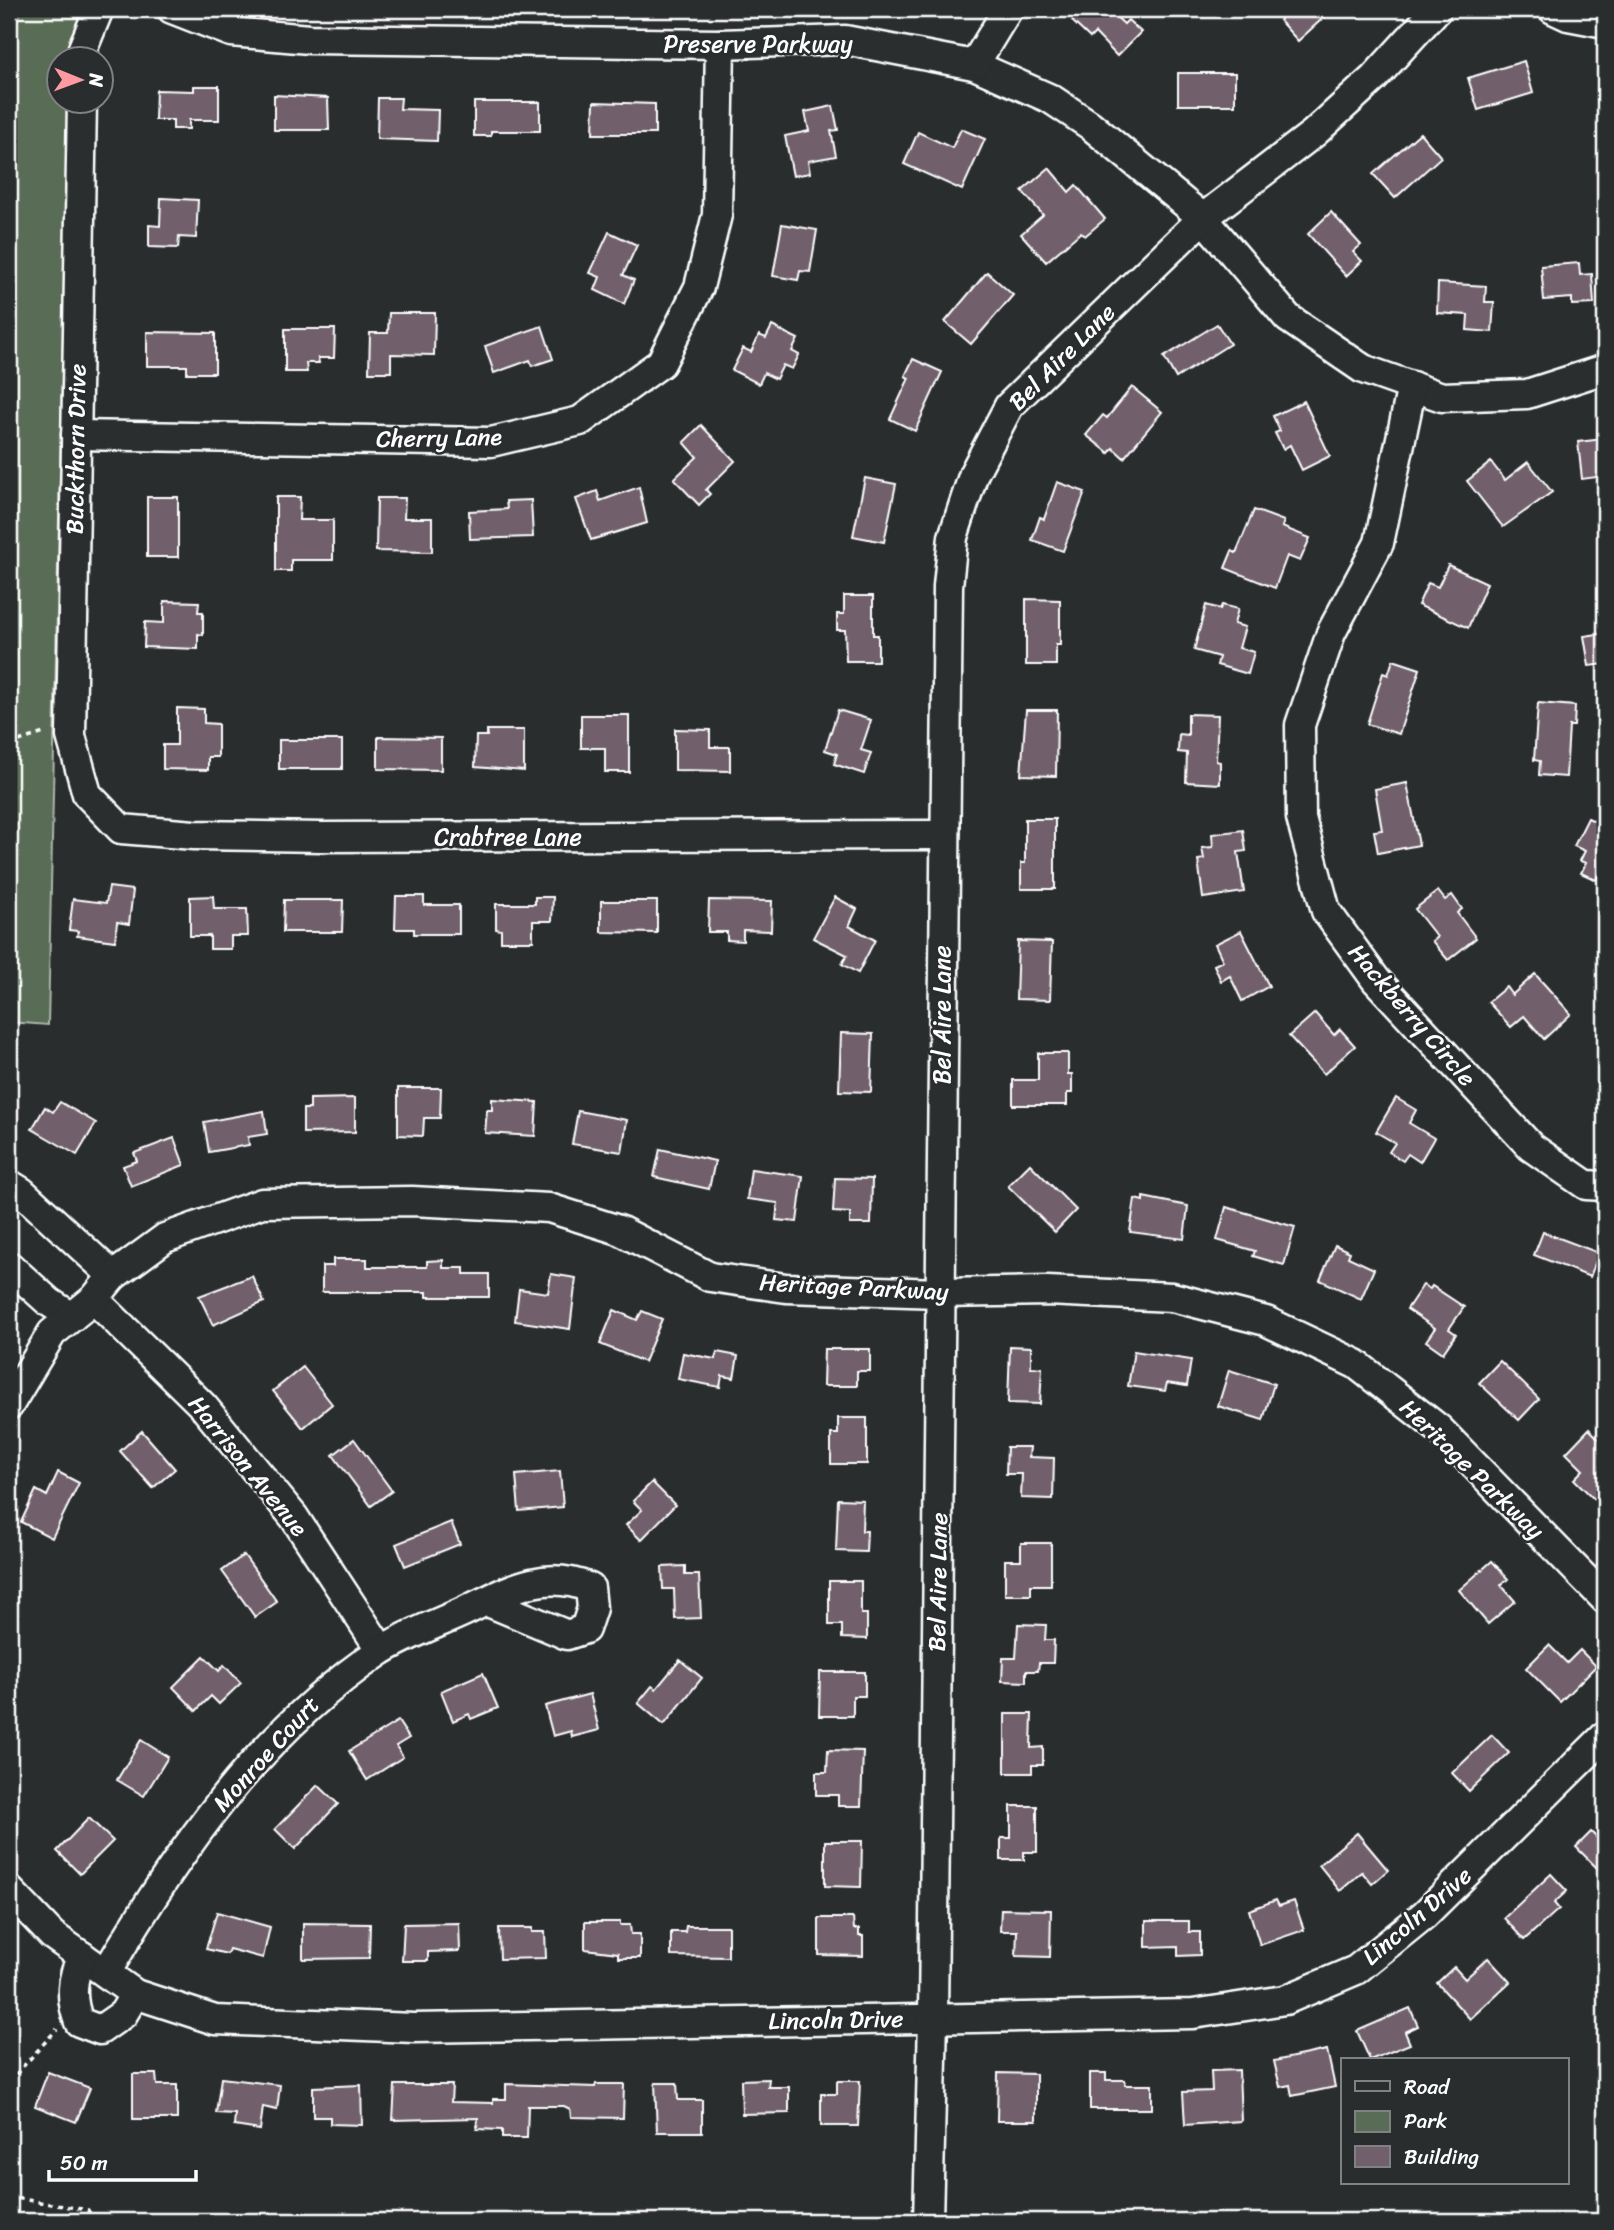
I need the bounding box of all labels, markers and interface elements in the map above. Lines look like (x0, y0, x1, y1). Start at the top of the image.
street label: Preserve Parkway (663, 23, 853, 65)
north arrow (46, 46, 116, 116)
text: N (80, 72, 113, 88)
street label: Bel Aire Lane (998, 293, 1126, 421)
street label: Buckthorn Drive (54, 363, 98, 535)
street label: Cherry Lane (376, 416, 503, 460)
street label: Crabtree Lane (434, 816, 582, 858)
street label: Hackberry Circle (1337, 933, 1487, 1097)
street label: Bel Aire Lane (921, 945, 963, 1085)
street label: Heritage Parkway (758, 1261, 950, 1313)
street label: Harrison Avenue (177, 1386, 319, 1547)
street label: Heritage Parkway (1389, 1388, 1555, 1550)
street label: Bel Aire Lane (916, 1512, 960, 1652)
street label: Monroe Court (202, 1686, 330, 1822)
street label: Lincoln Drive (1352, 1856, 1482, 1976)
street label: Lincoln Drive (768, 1998, 904, 2042)
legend (1341, 2058, 1568, 2184)
text: Road (1404, 2068, 1451, 2106)
text: Park (1404, 2102, 1447, 2140)
text: Building (1404, 2138, 1480, 2176)
scale bar (49, 2139, 196, 2183)
text: 50 m (60, 2144, 108, 2182)

